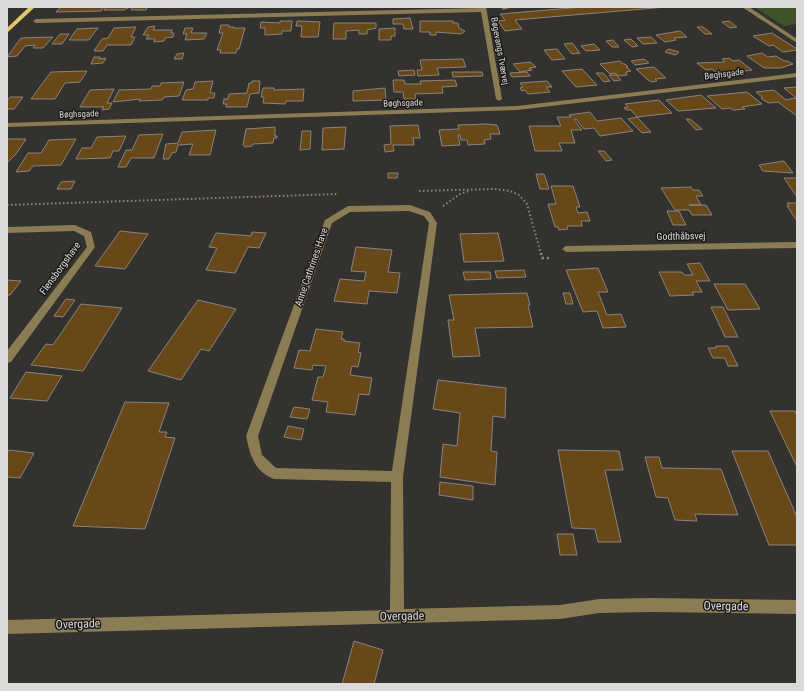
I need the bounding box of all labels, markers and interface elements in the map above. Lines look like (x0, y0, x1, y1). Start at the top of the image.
street label: Bøgevangs Tværvej (489, 16, 511, 86)
street label: Bøghsgade (704, 67, 744, 81)
street label: Bøghsgade (383, 97, 423, 109)
street label: Bøghsgade (59, 108, 99, 120)
street label: Anne Cathrines Have (292, 226, 330, 308)
street label: Godthåbsvej (656, 230, 706, 242)
street label: Flensborgshave (37, 239, 83, 296)
street label: Overgade (704, 599, 749, 613)
street label: Overgade (380, 609, 425, 623)
street label: Overgade (55, 616, 101, 632)

